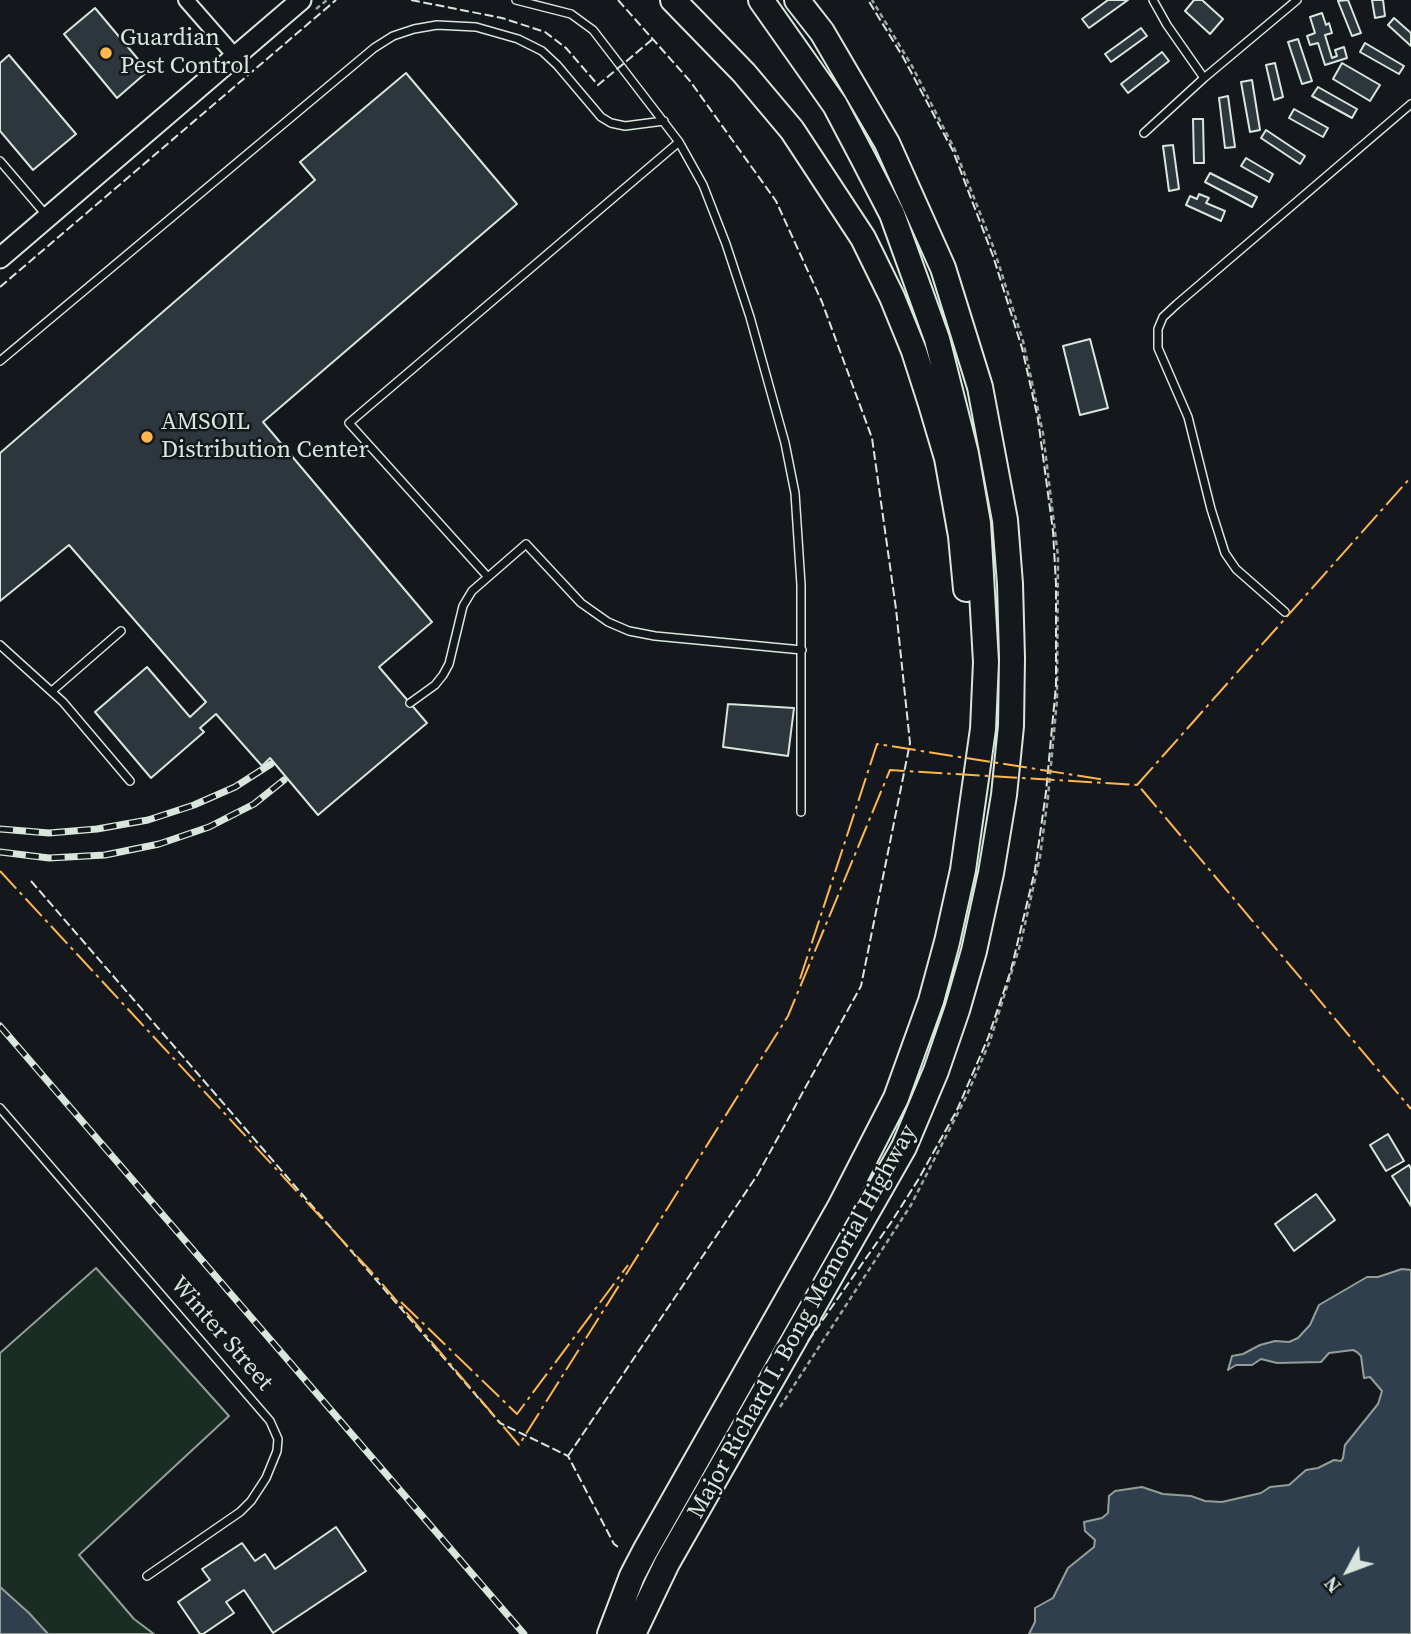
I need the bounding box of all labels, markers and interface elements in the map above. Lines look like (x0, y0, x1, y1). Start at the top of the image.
place label: Guardian Pest Control (120, 25, 250, 81)
marker: Guardian Pest Control (98, 45, 114, 61)
place label: AMSOIL Distribution Center (161, 409, 369, 465)
marker: AMSOIL Distribution Center (139, 429, 155, 445)
street label: Major Richard I. Bong Memorial Highway (682, 1120, 924, 1524)
street label: Winter Street (164, 1271, 278, 1397)
north arrow (1313, 1536, 1383, 1606)
text: N (1318, 1571, 1347, 1599)

